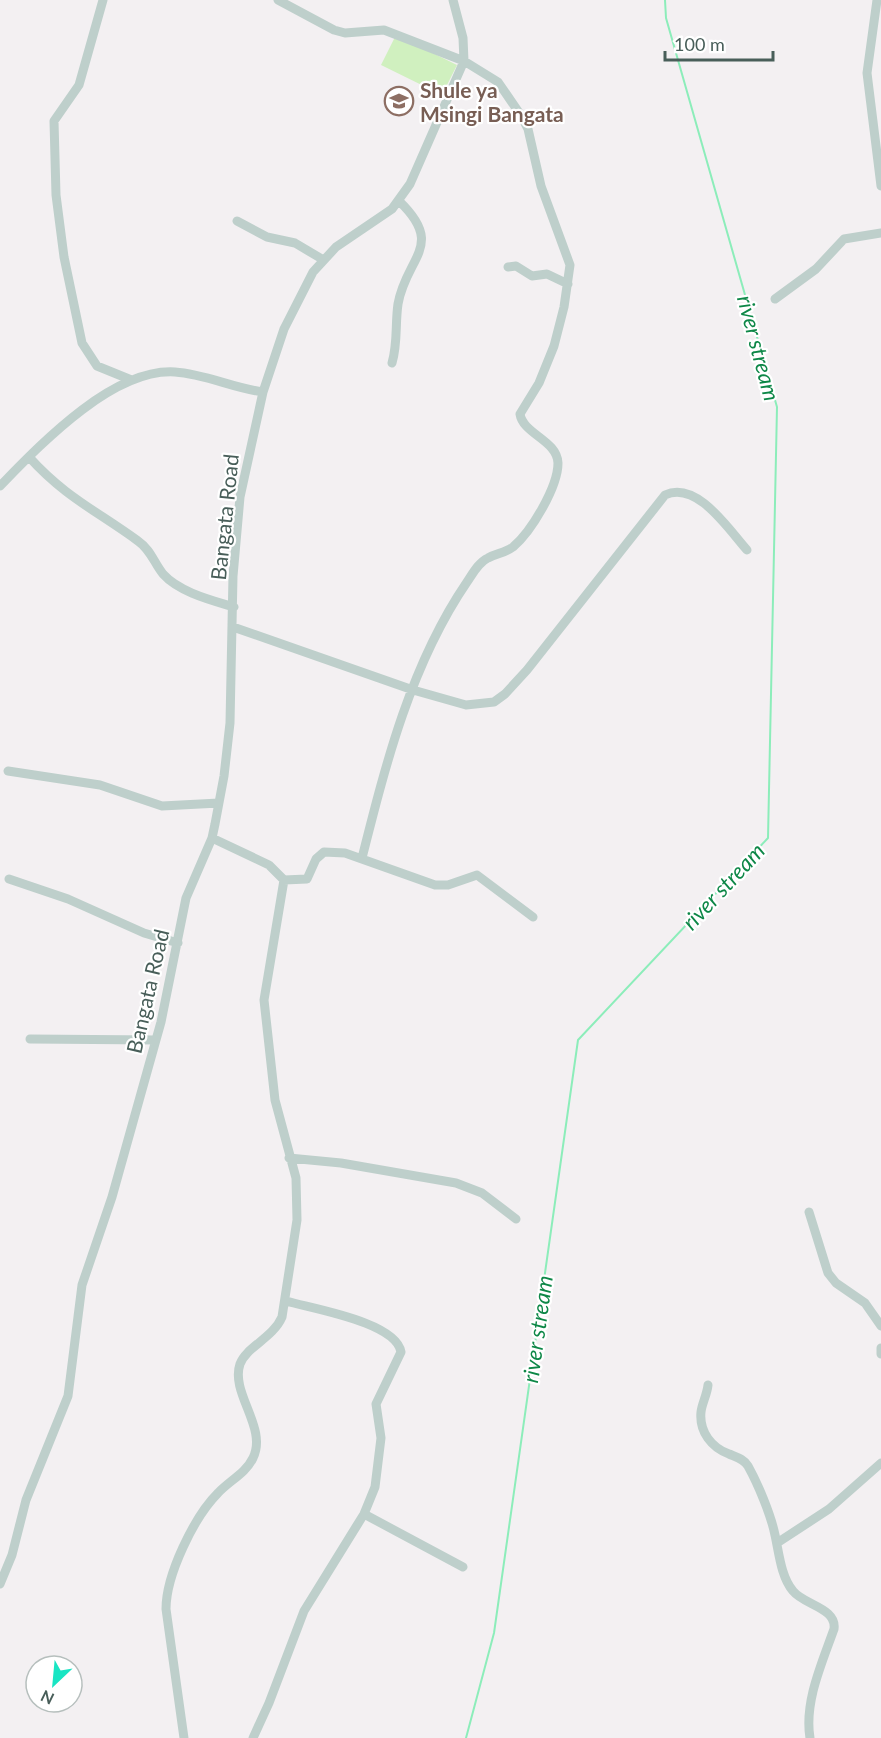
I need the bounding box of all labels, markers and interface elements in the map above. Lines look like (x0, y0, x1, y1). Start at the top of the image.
scale bar (665, 24, 773, 62)
text: 100 m (674, 33, 725, 55)
place label: Shule ya Msingi Bangata (420, 77, 564, 126)
school or university icon: Shule ya Msingi Bangata (383, 85, 415, 117)
water label: river stream (732, 292, 786, 404)
street label: Bangata Road (205, 453, 243, 581)
water label: river stream (676, 837, 770, 935)
street label: Bangata Road (121, 926, 173, 1056)
water label: river stream (516, 1273, 558, 1385)
north arrow (24, 1654, 84, 1714)
text: N (38, 1687, 57, 1709)

